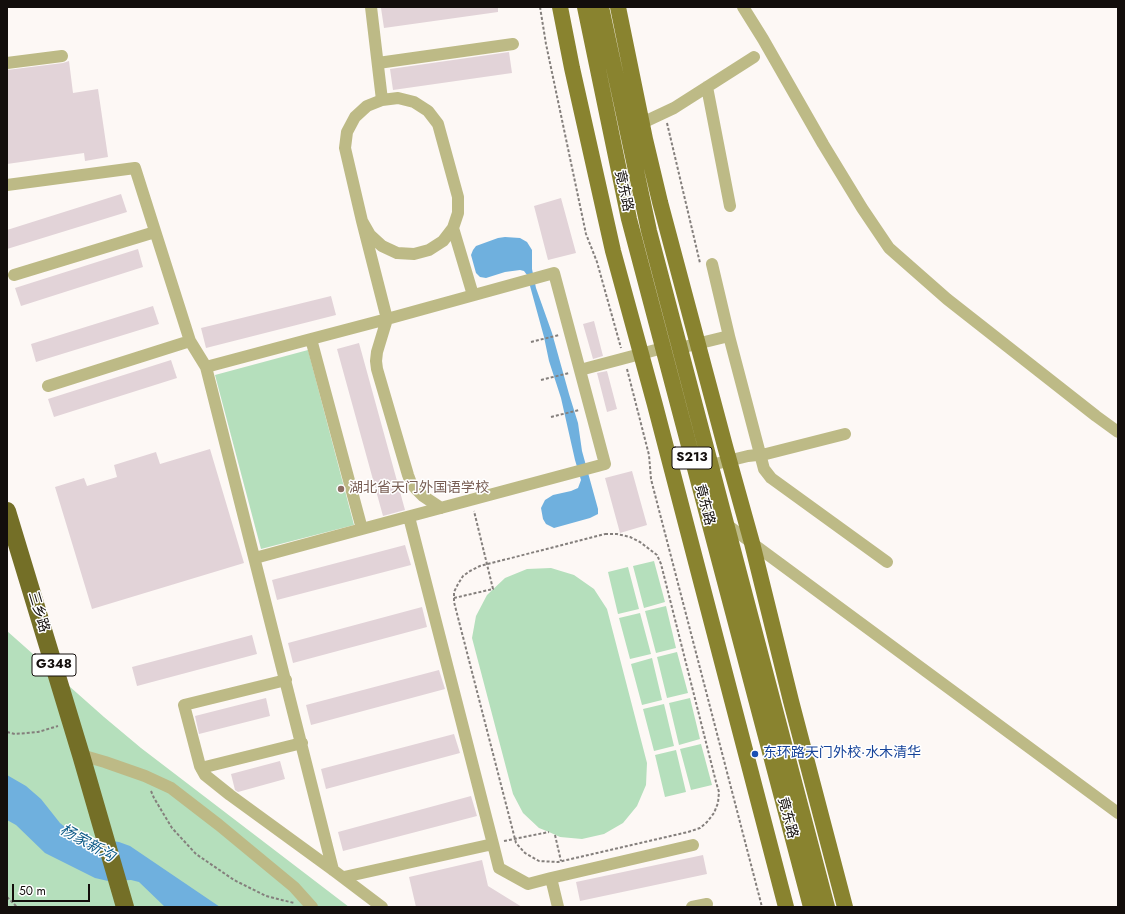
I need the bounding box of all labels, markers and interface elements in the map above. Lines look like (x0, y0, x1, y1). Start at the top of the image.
street label: 竟东路 (610, 169, 636, 213)
road number: S213 (672, 447, 712, 469)
place label: 湖北省天门外国语学校 (349, 481, 489, 497)
street label: 竟东路 (690, 483, 718, 527)
marker: 湖北省天门外国语学校 (336, 484, 346, 494)
street label: 三乡路 (24, 589, 52, 635)
road number: G348 (32, 654, 76, 676)
place label: 东环路天门外校·水木清华 (763, 746, 921, 762)
marker: 东环路天门外校·水木清华 (750, 749, 760, 759)
street label: 竟东路 (773, 796, 801, 840)
water label: 杨家新沟 (56, 822, 118, 866)
scale bar (14, 876, 92, 902)
text: 50 m (19, 882, 46, 900)

